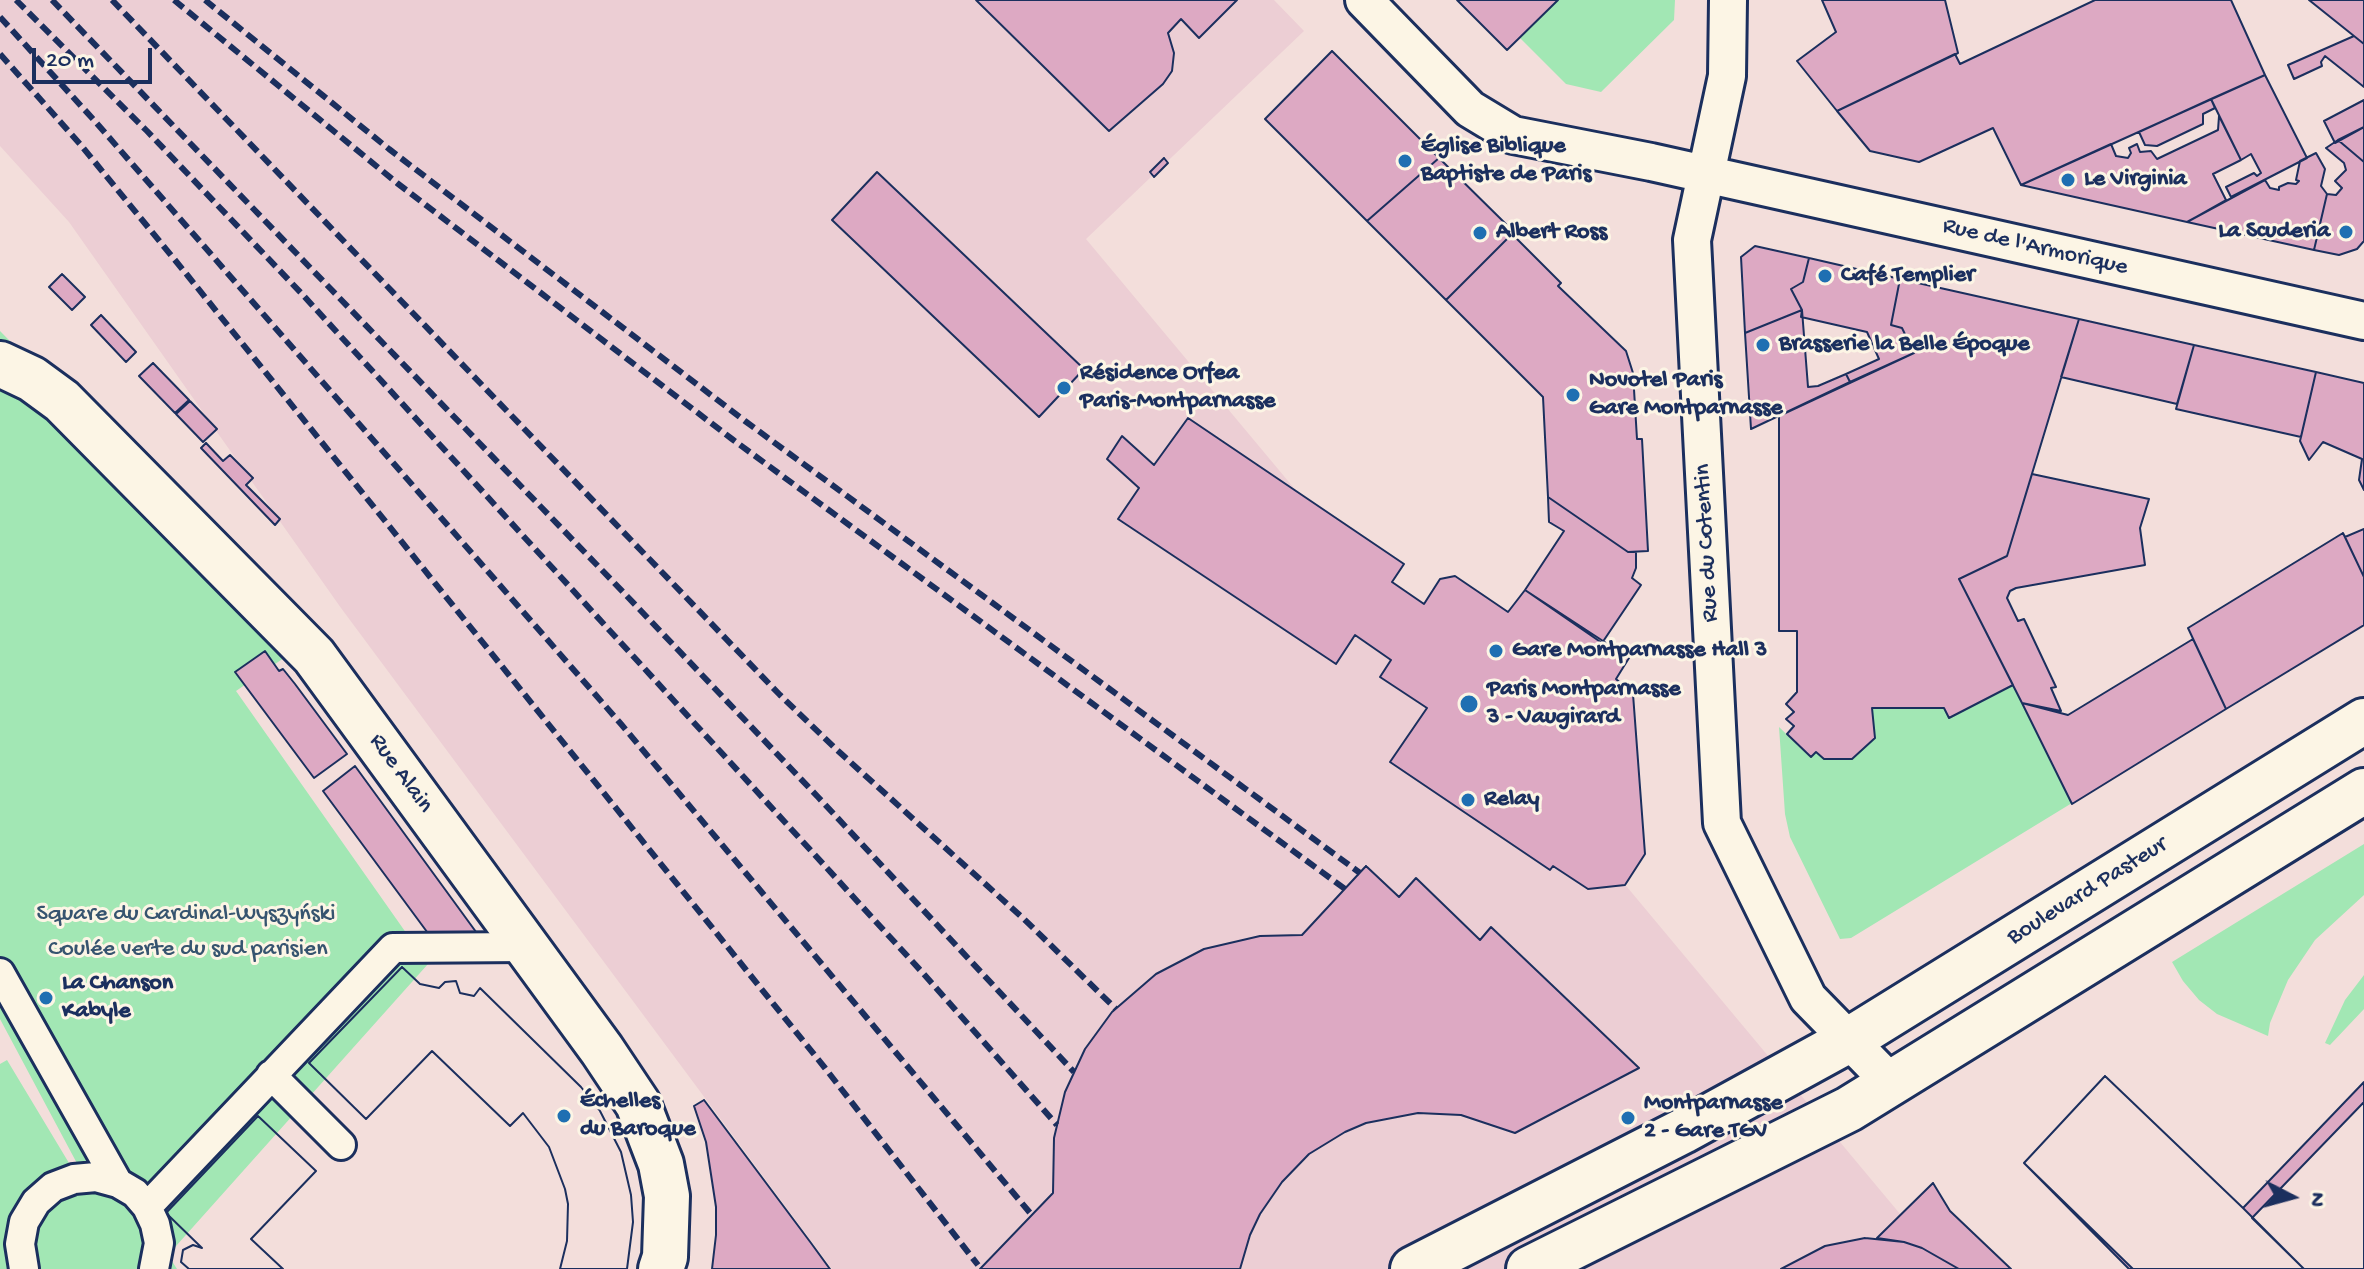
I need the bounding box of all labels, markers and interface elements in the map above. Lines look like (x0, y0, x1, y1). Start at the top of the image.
scale bar (36, 32, 156, 82)
text: 20 m (46, 47, 94, 76)
place label: Église Biblique Baptiste de Paris (1421, 133, 1591, 189)
marker: Église Biblique Baptiste de Paris (1396, 152, 1414, 170)
place label: Le Virginia (2084, 166, 2187, 194)
marker: Le Virginia (2059, 171, 2077, 189)
street label: Rue de l'Armorique (1940, 213, 2130, 283)
place label: La Scuderia (2218, 218, 2330, 246)
place label: Albert Ross (1496, 219, 1607, 247)
marker: La Scuderia (2337, 223, 2355, 241)
marker: Albert Ross (1471, 224, 1489, 242)
place label: Café Templier (1841, 262, 1975, 290)
marker: Café Templier (1816, 267, 1834, 285)
place label: Brasserie la Belle Époque (1779, 331, 2030, 359)
marker: Brasserie la Belle Époque (1754, 336, 1772, 354)
place label: Résidence Orfea Paris-Montparnasse (1080, 360, 1275, 416)
place label: Novotel Paris Gare Montparnasse (1589, 367, 1783, 423)
marker: Résidence Orfea Paris-Montparnasse (1055, 379, 1073, 397)
marker: Novotel Paris Gare Montparnasse (1564, 386, 1582, 404)
street label: Rue du Cotentin (1689, 463, 1727, 623)
place label: Gare Montparnasse Hall 3 (1512, 637, 1767, 665)
marker: Gare Montparnasse Hall 3 (1487, 642, 1505, 660)
place label: Paris Montparnasse 3 - Vaugirard (1487, 676, 1681, 732)
marker: Paris Montparnasse 3 - Vaugirard (1458, 693, 1480, 715)
street label: Rue Alain (362, 729, 438, 819)
place label: Relay (1484, 786, 1539, 814)
marker: Relay (1459, 791, 1477, 809)
street label: Boulevard Pasteur (2003, 831, 2173, 953)
park label: Square du Cardinal-Wyszyński (37, 901, 335, 929)
park label: Coulée verte du sud parisien (48, 936, 328, 964)
place label: La Chanson Kabyle (62, 970, 173, 1026)
marker: La Chanson Kabyle (37, 989, 55, 1007)
place label: Échelles du Baroque (580, 1088, 696, 1144)
place label: Montparnasse 2 - Gare TGV (1644, 1090, 1783, 1146)
marker: Échelles du Baroque (555, 1107, 573, 1125)
marker: Montparnasse 2 - Gare TGV (1619, 1109, 1637, 1127)
north arrow (2252, 1157, 2332, 1237)
text: N (2302, 1191, 2330, 1208)

